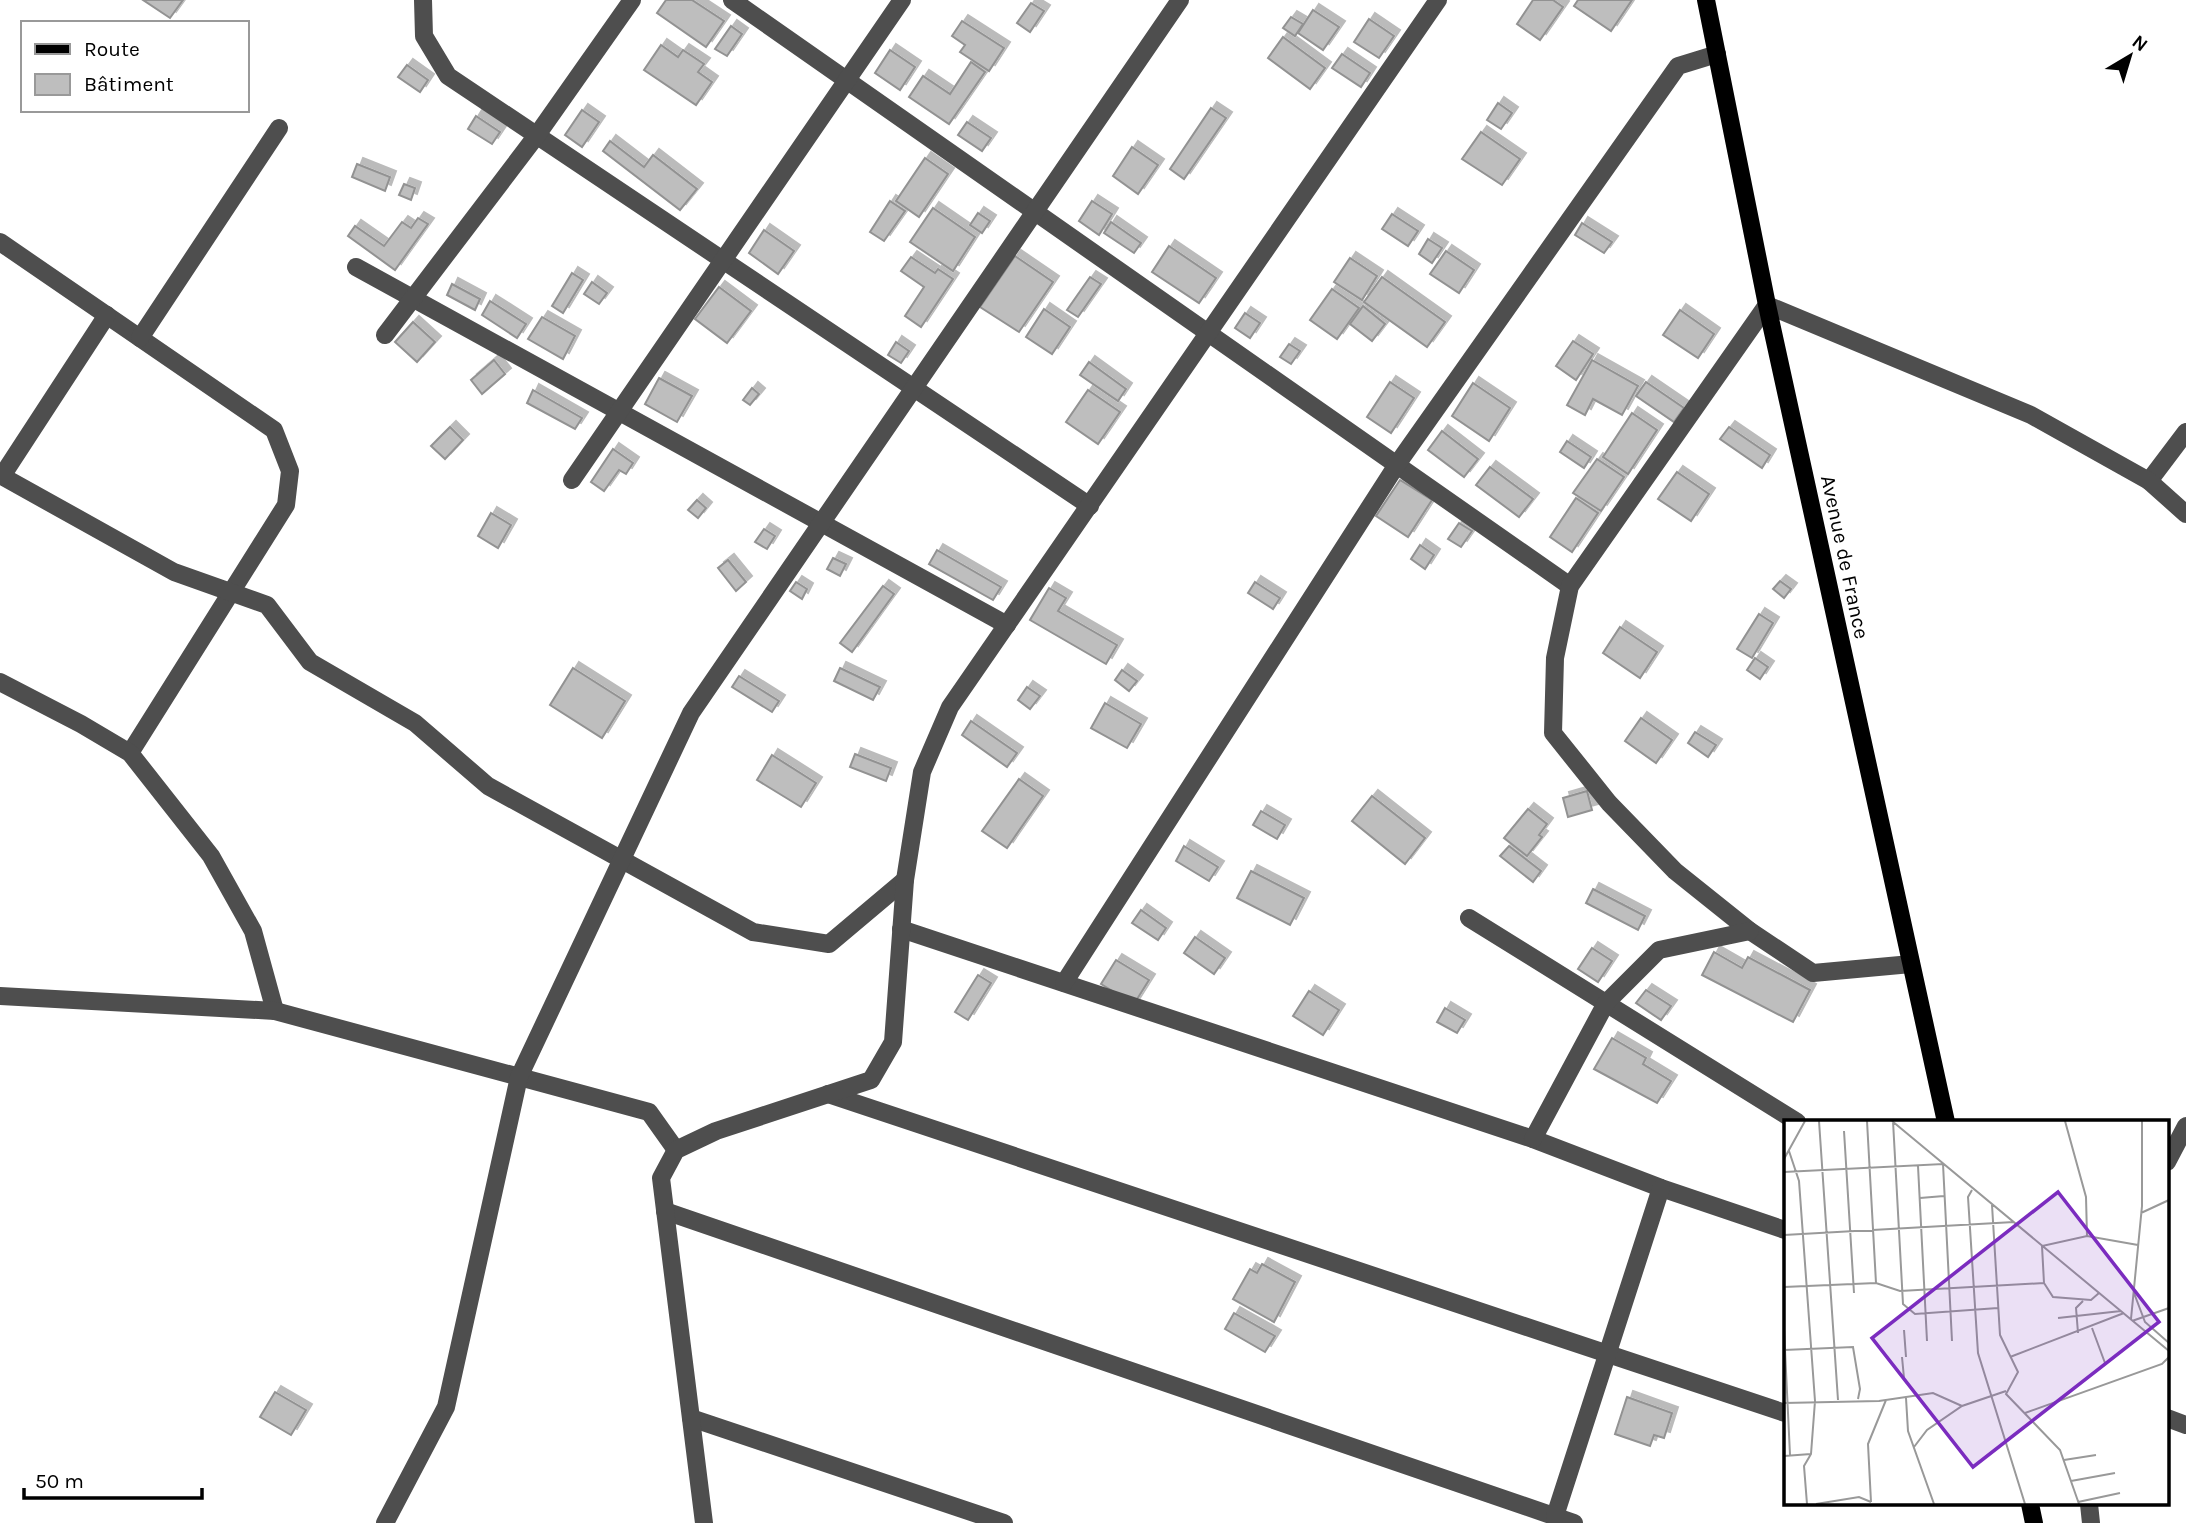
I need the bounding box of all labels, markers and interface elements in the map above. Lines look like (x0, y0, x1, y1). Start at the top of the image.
legend (21, 21, 248, 112)
north arrow (2095, 21, 2165, 91)
text: N (2128, 31, 2152, 56)
text: Route (84, 37, 140, 61)
text: Bâtiment (84, 72, 174, 96)
street label: Avenue de France (1816, 473, 1874, 641)
inset map (1784, 1120, 2168, 1506)
scale bar (24, 1456, 203, 1500)
text: 50 m (35, 1469, 84, 1493)

